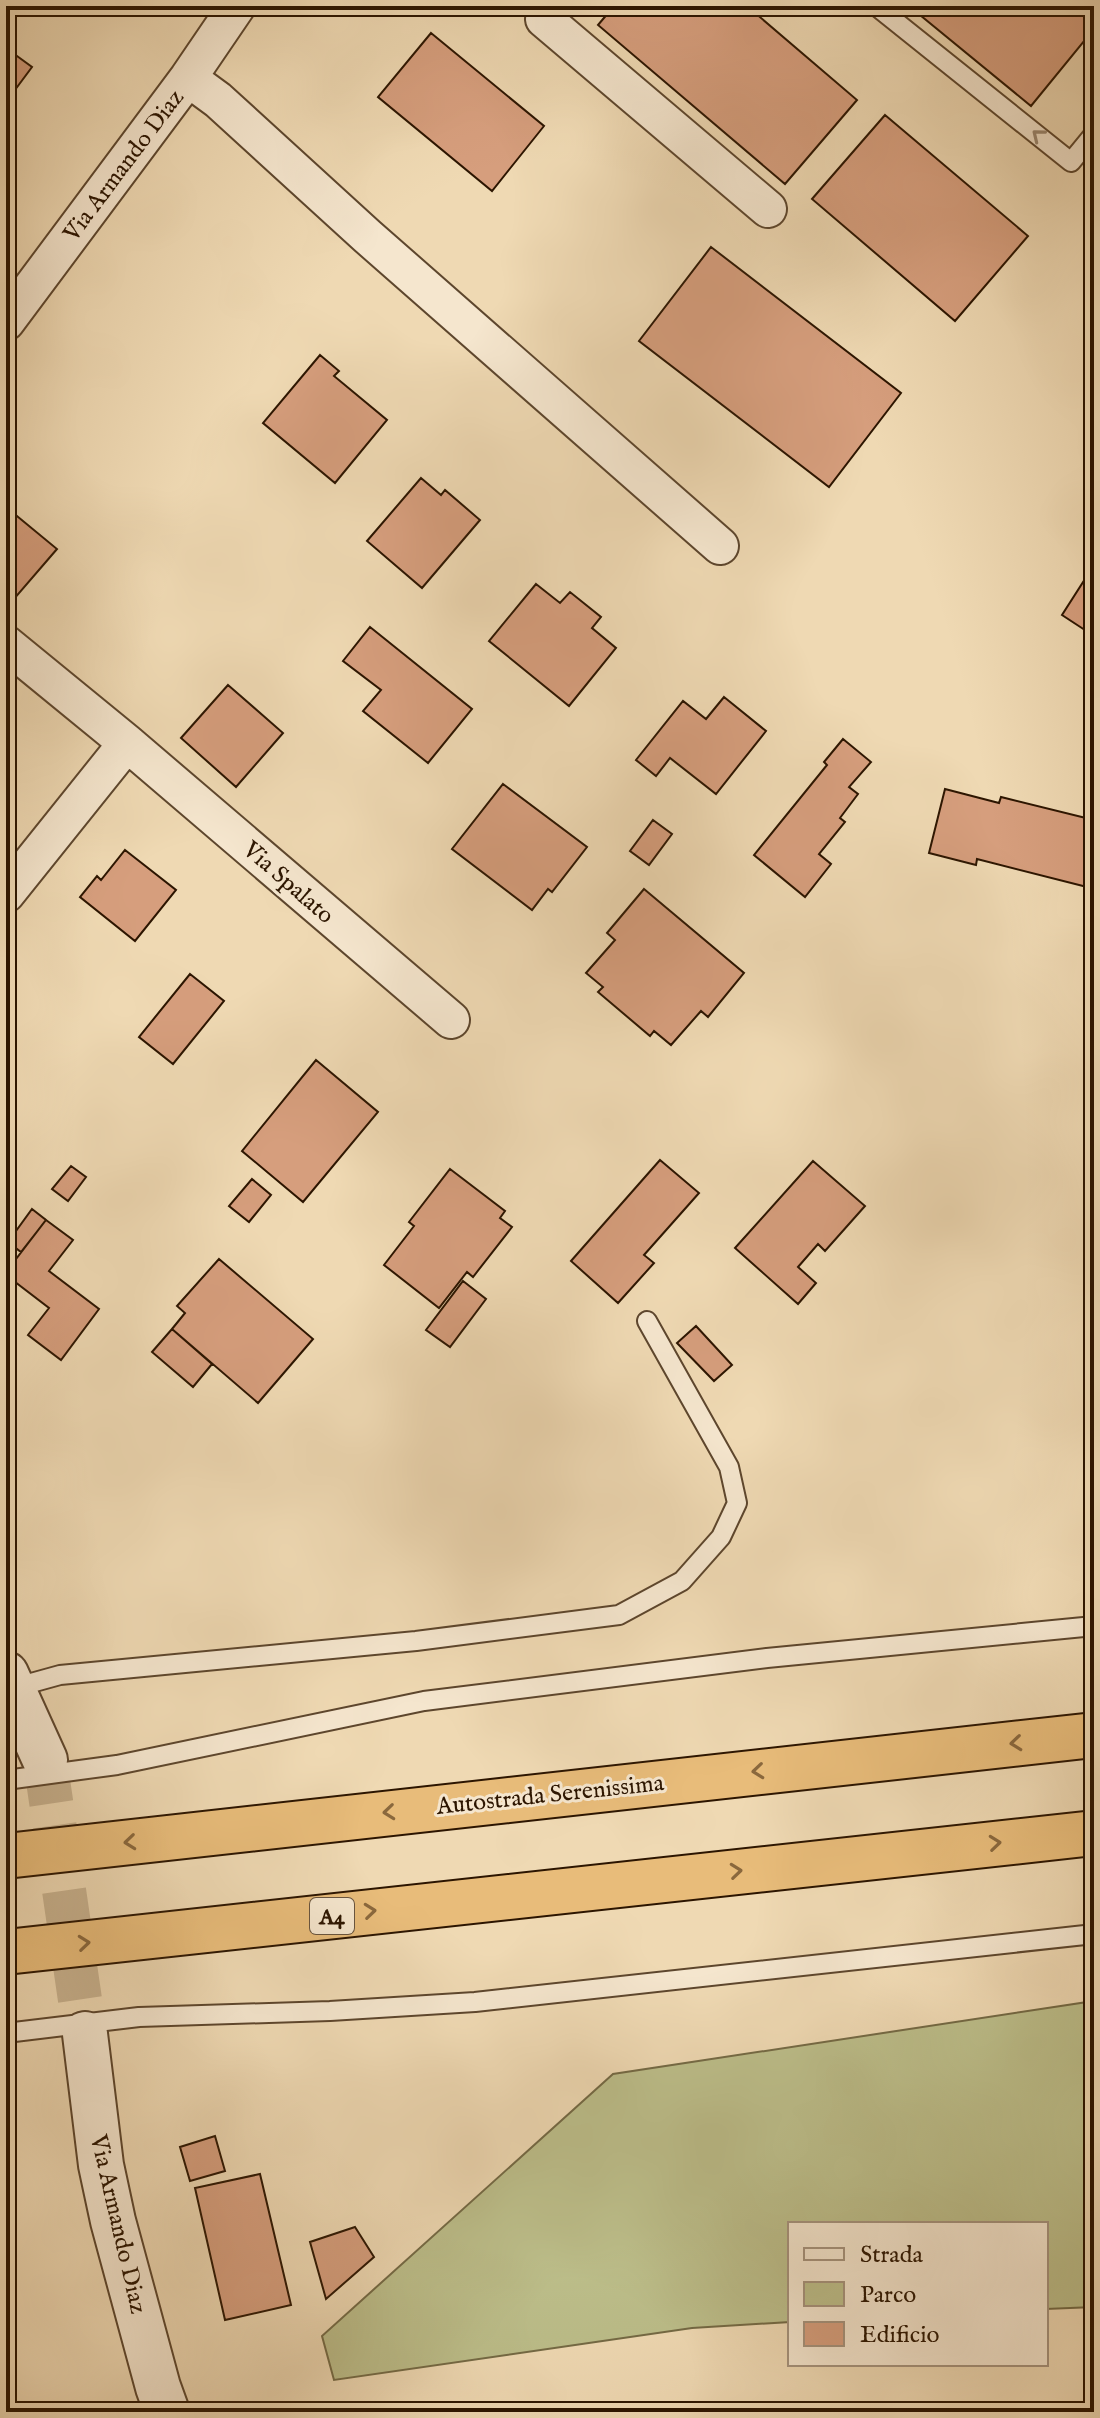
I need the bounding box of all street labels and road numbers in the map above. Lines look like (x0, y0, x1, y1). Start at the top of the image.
street label: Via Armando Diaz (56, 84, 192, 249)
street label: Via Spalato (235, 834, 340, 931)
street label: Autostrada Serenissima (434, 1768, 666, 1823)
road number: A4 (310, 1898, 354, 1934)
street label: Via Armando Diaz (82, 2131, 153, 2317)

